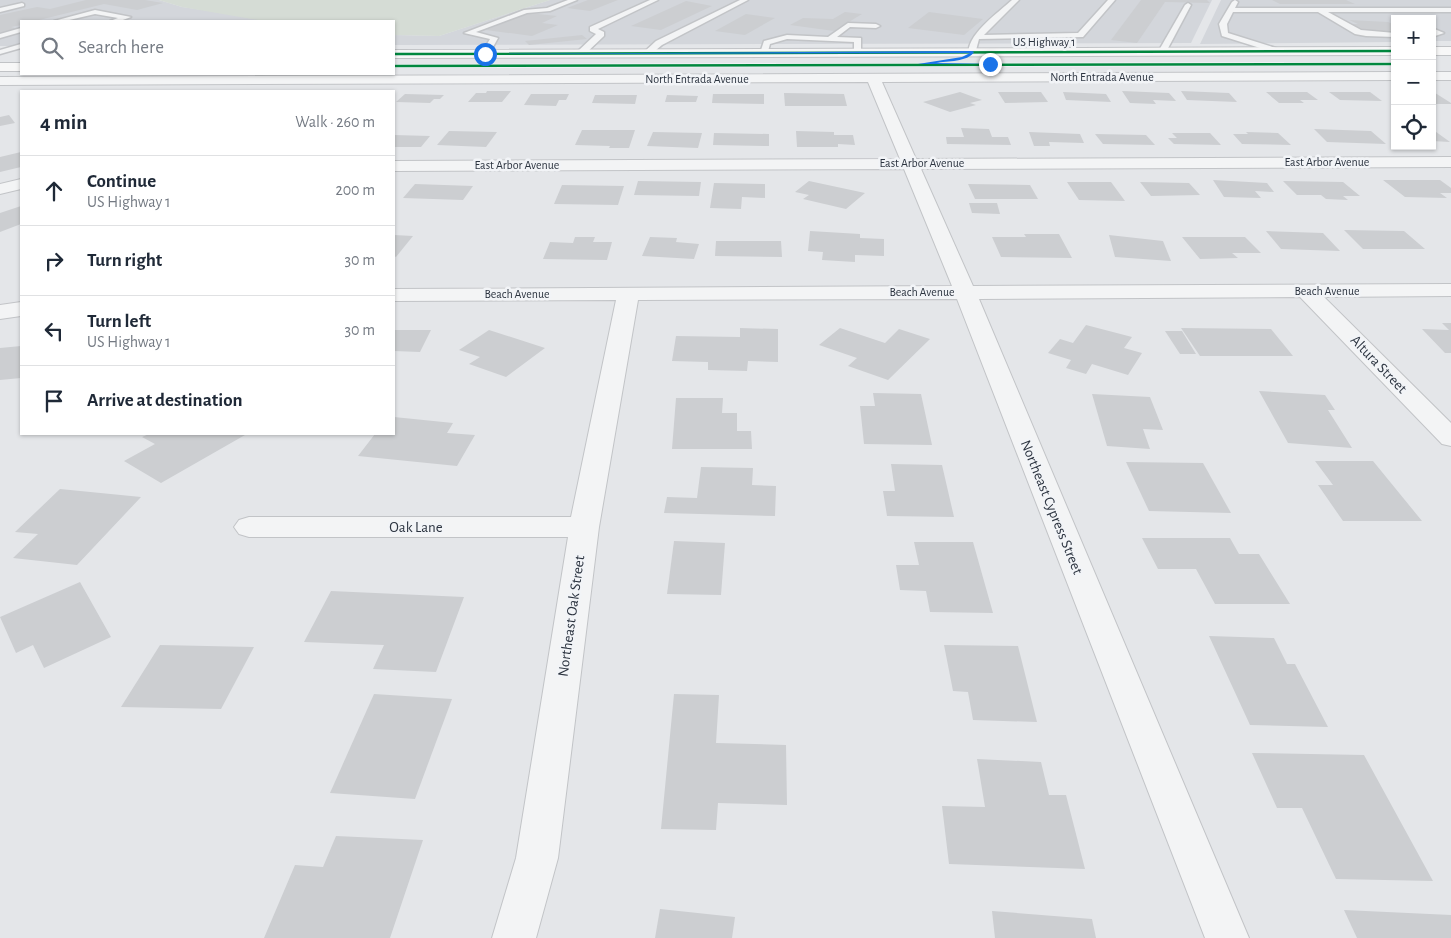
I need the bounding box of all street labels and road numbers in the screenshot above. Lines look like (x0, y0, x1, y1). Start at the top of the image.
street label: US Highway 1 (1013, 36, 1075, 49)
street label: North Entrada Avenue (1050, 71, 1154, 83)
street label: North Entrada Avenue (645, 73, 749, 85)
street label: East Arbor Avenue (1285, 156, 1369, 168)
street label: East Arbor Avenue (880, 157, 964, 169)
street label: East Arbor Avenue (475, 159, 559, 171)
street label: Beach Avenue (1294, 285, 1360, 297)
street label: Beach Avenue (889, 286, 955, 298)
street label: Beach Avenue (484, 288, 550, 300)
street label: Altura Street (1348, 332, 1410, 396)
street label: Northeast Cypress Street (1018, 438, 1085, 577)
street label: Oak Lane (389, 520, 443, 535)
street label: Northeast Oak Street (556, 554, 587, 678)

